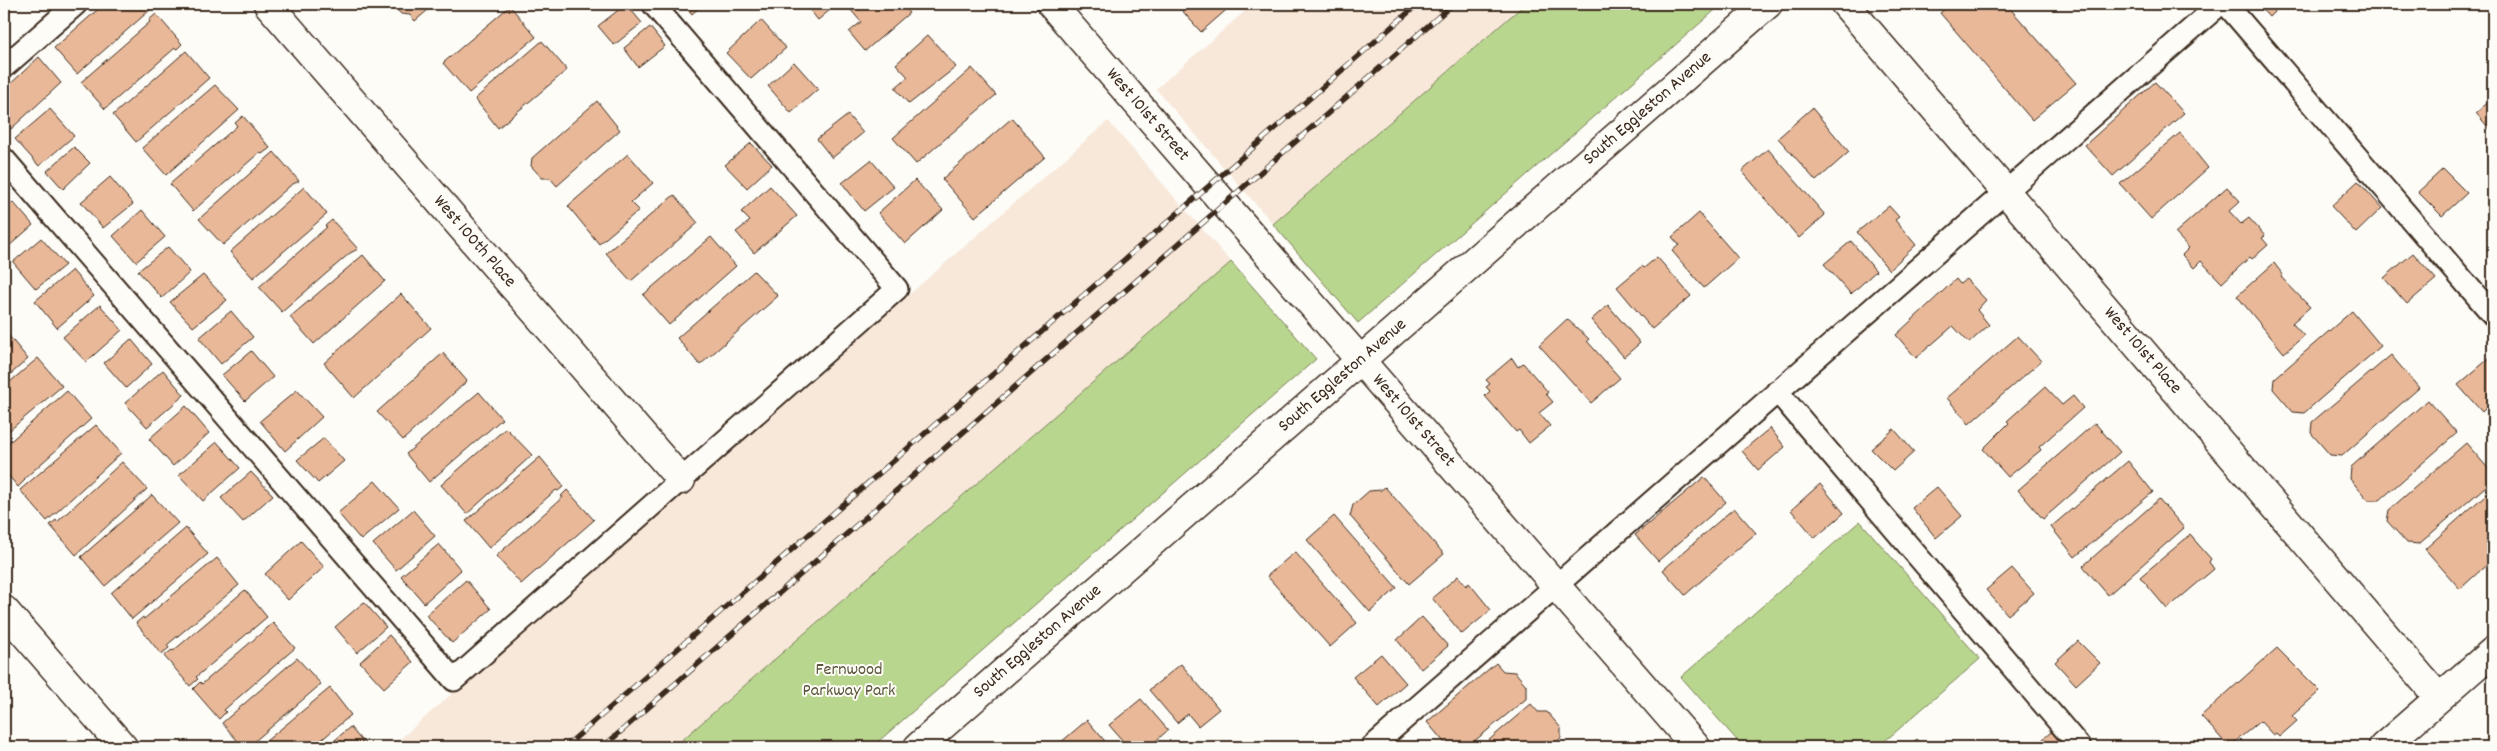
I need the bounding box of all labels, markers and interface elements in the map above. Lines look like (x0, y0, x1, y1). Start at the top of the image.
street label: South Eggleston Avenue (1578, 46, 1718, 172)
street label: West 101st Street (1099, 63, 1195, 167)
street label: West 100th Place (427, 190, 521, 294)
street label: West 101st Place (2097, 302, 2187, 400)
street label: South Eggleston Avenue (1273, 313, 1413, 439)
street label: West 101st Street (1365, 369, 1461, 473)
street label: South Eggleston Avenue (968, 579, 1108, 705)
park label: Fernwood Parkway Park (803, 658, 895, 704)

